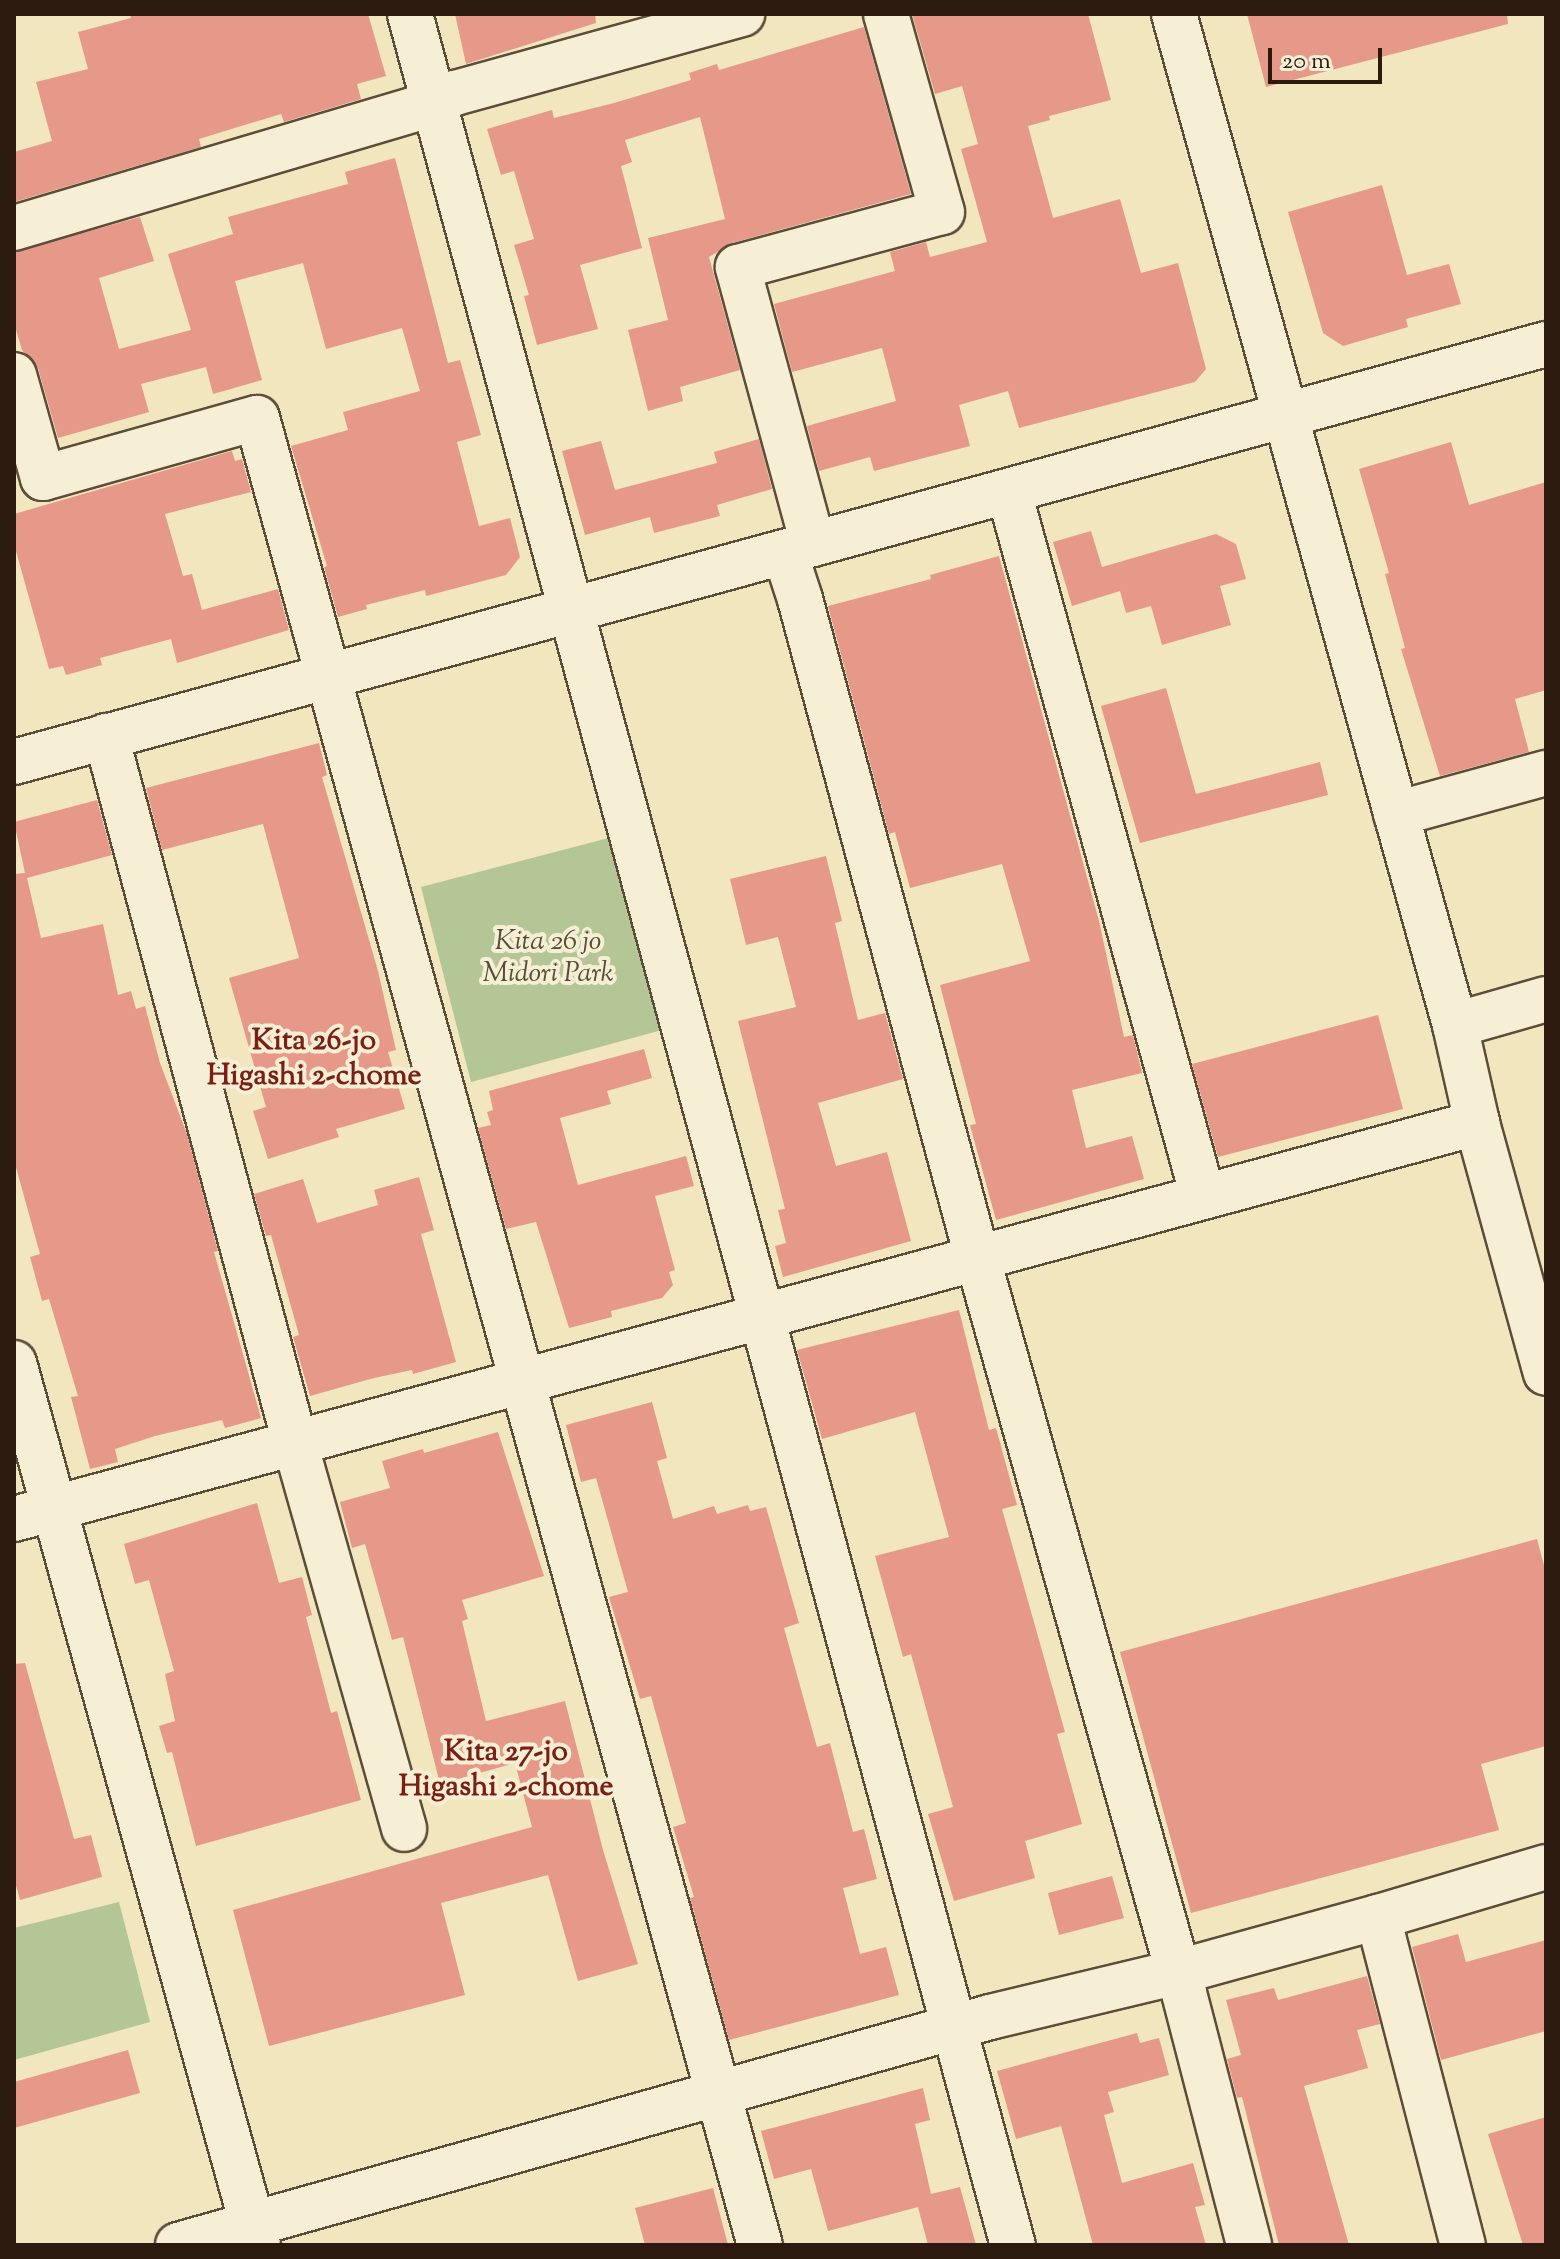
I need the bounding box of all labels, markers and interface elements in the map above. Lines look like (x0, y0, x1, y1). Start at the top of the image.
scale bar (1272, 32, 1386, 82)
text: 20 m (1282, 45, 1331, 79)
park label: Kita 26 jo Midori Park (483, 925, 613, 991)
district label: Kita 26-jo Higashi 2-chome (207, 1024, 421, 1094)
district label: Kita 27-jo Higashi 2-chome (399, 1735, 613, 1806)

